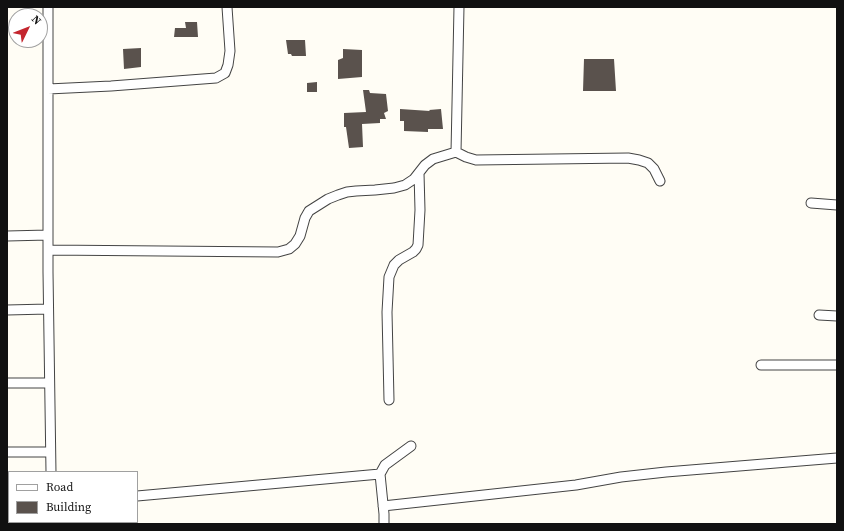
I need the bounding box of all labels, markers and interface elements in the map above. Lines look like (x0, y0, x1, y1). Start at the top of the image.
north arrow (8, 8, 48, 48)
text: N (28, 12, 45, 28)
legend (8, 471, 138, 523)
text: Road (46, 479, 73, 495)
text: Building (46, 499, 91, 515)

